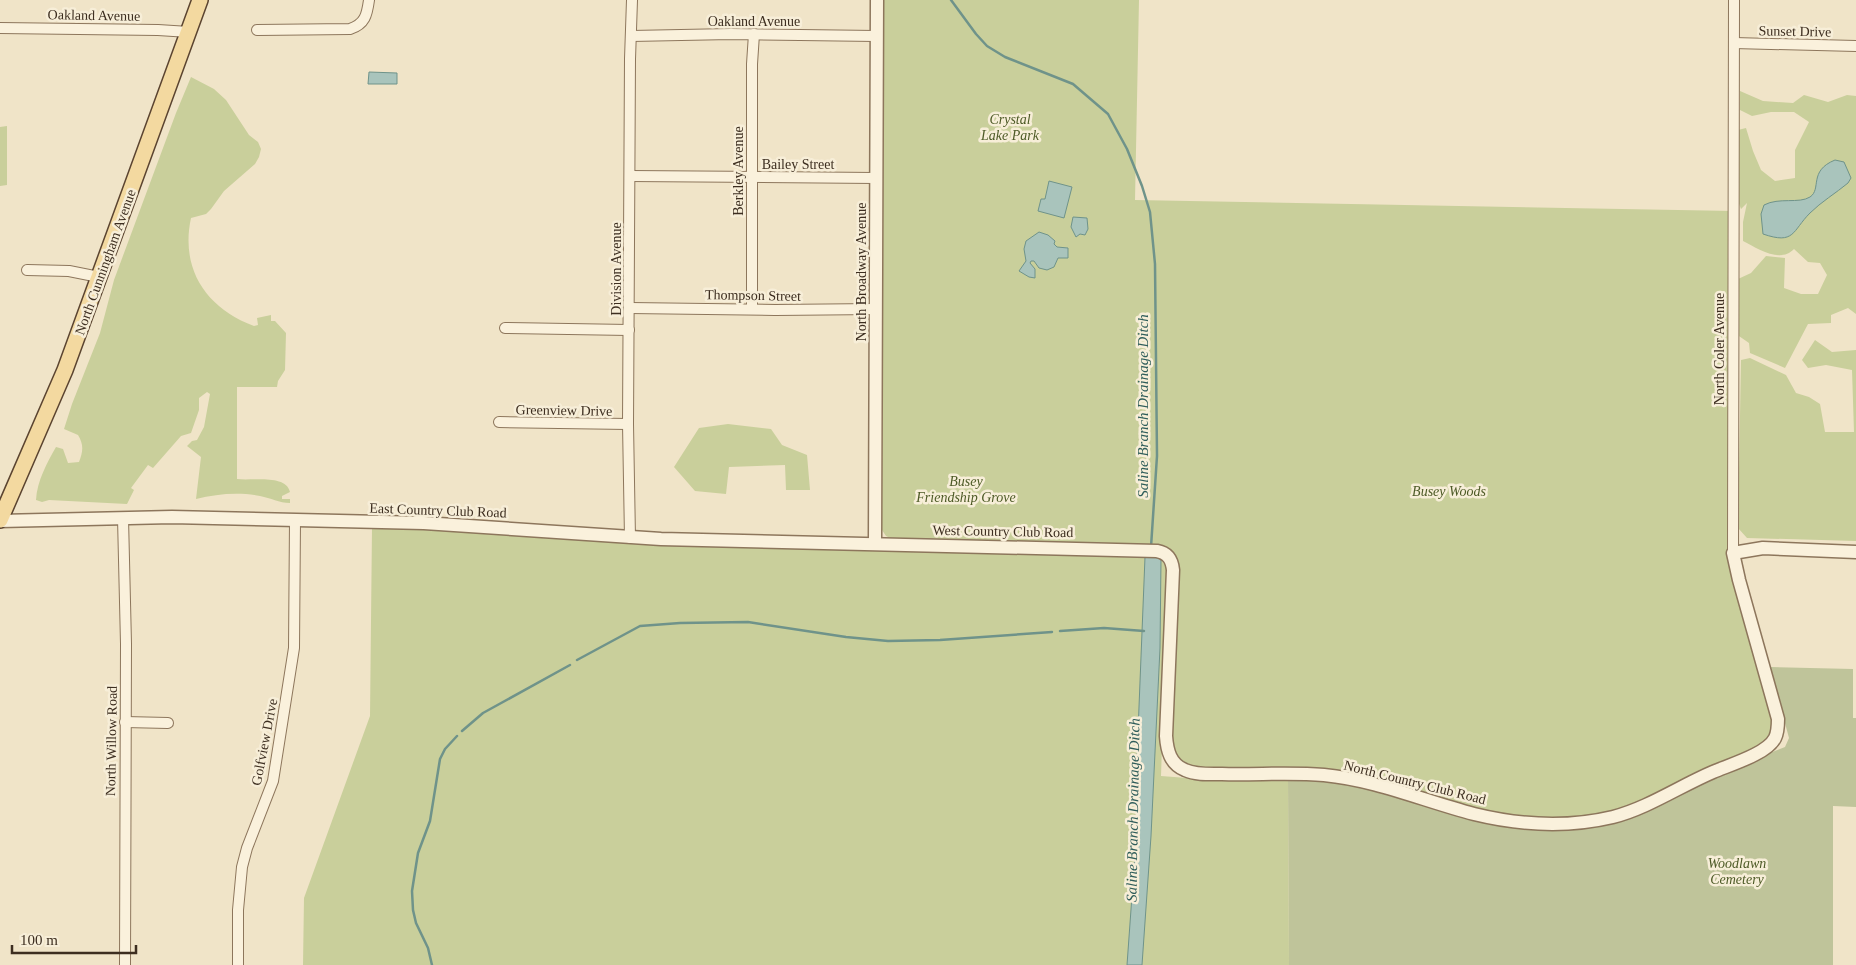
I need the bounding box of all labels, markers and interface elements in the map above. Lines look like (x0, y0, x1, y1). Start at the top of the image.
street label: Oakland Avenue (48, 7, 140, 24)
street label: Oakland Avenue (708, 14, 800, 29)
street label: Sunset Drive (1759, 23, 1831, 40)
park label: Crystal Lake Park (980, 112, 1040, 143)
street label: Berkley Avenue (731, 126, 746, 216)
street label: Bailey Street (762, 157, 834, 172)
street label: North Cunningham Avenue (72, 187, 139, 337)
street label: North Broadway Avenue (854, 203, 869, 341)
street label: Division Avenue (609, 222, 624, 316)
street label: Thompson Street (705, 287, 801, 304)
street label: North Coler Avenue (1712, 293, 1727, 405)
water label: Saline Branch Drainage Ditch (1135, 314, 1151, 498)
street label: Greenview Drive (515, 402, 613, 419)
park label: Busey Friendship Grove (915, 474, 1016, 505)
park label: Busey Woods (1412, 484, 1486, 499)
street label: East Country Club Road (369, 501, 507, 520)
street label: West Country Club Road (932, 523, 1074, 540)
street label: North Willow Road (103, 686, 120, 796)
street label: Golfview Drive (249, 697, 280, 787)
water label: Saline Branch Drainage Ditch (1123, 718, 1143, 902)
street label: North Country Club Road (1342, 758, 1487, 807)
park label: Woodlawn Cemetery (1708, 856, 1766, 887)
scale bar (12, 922, 136, 954)
text: 100 m (20, 932, 58, 948)

